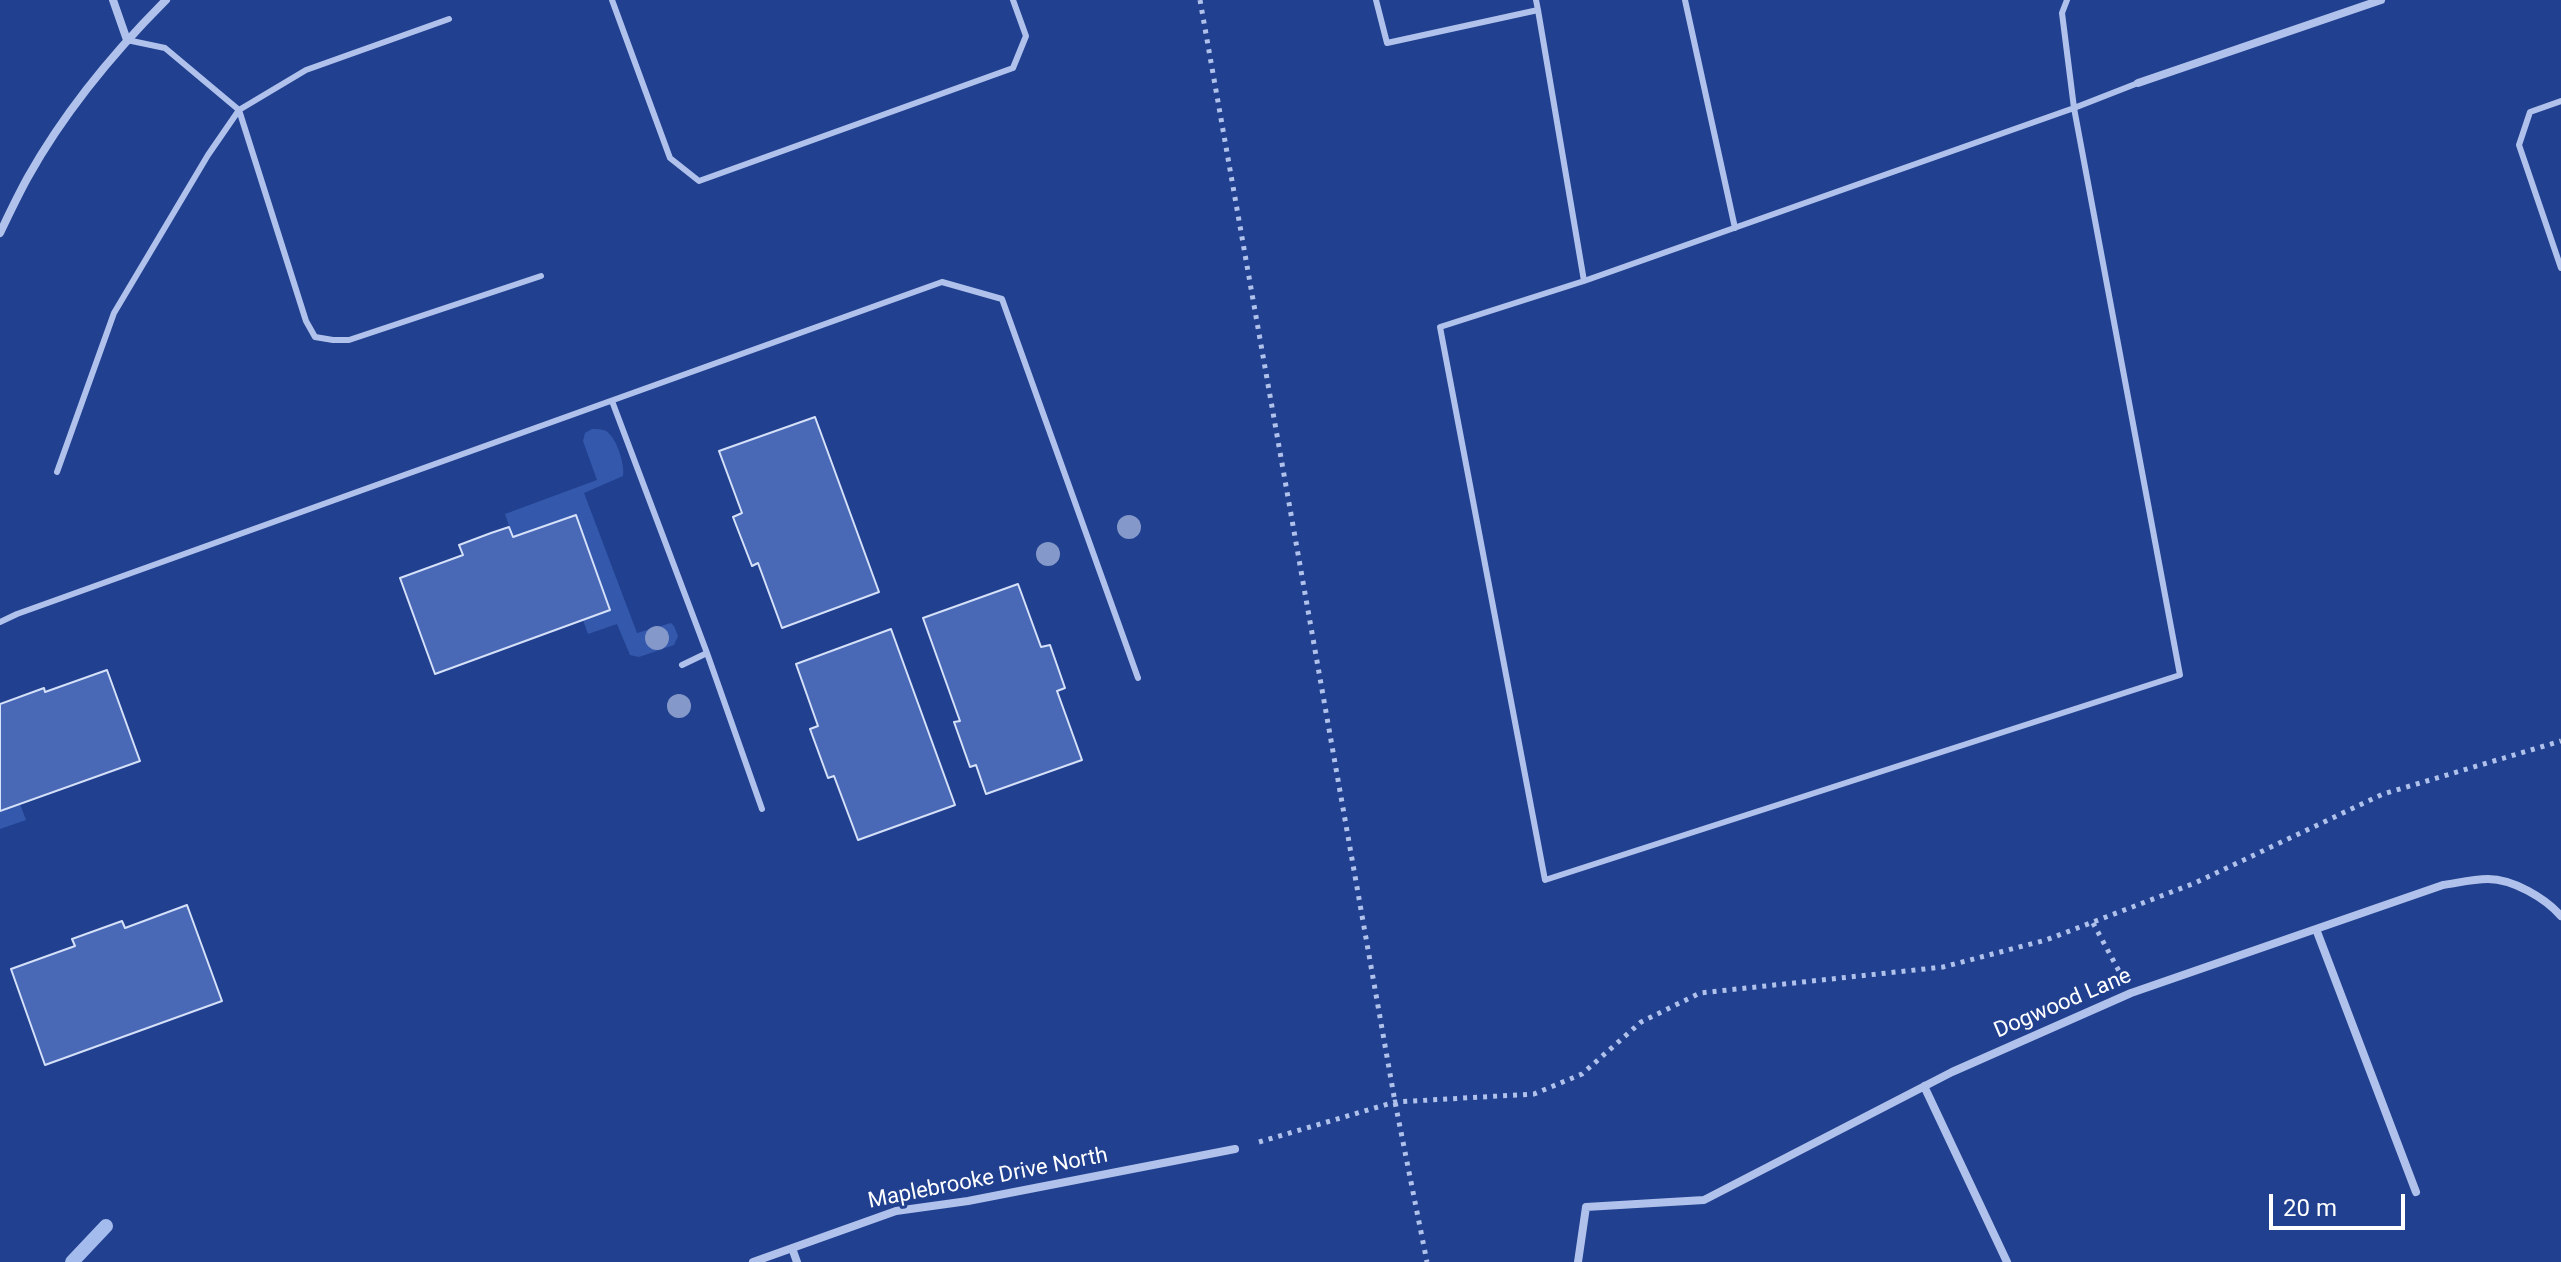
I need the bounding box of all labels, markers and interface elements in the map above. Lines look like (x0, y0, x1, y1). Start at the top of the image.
street label: Dogwood Lane (1990, 963, 2136, 1045)
street label: Maplebrooke Drive North (866, 1143, 1110, 1215)
scale bar (2273, 1178, 2409, 1228)
text: 20 m (2283, 1194, 2337, 1222)

